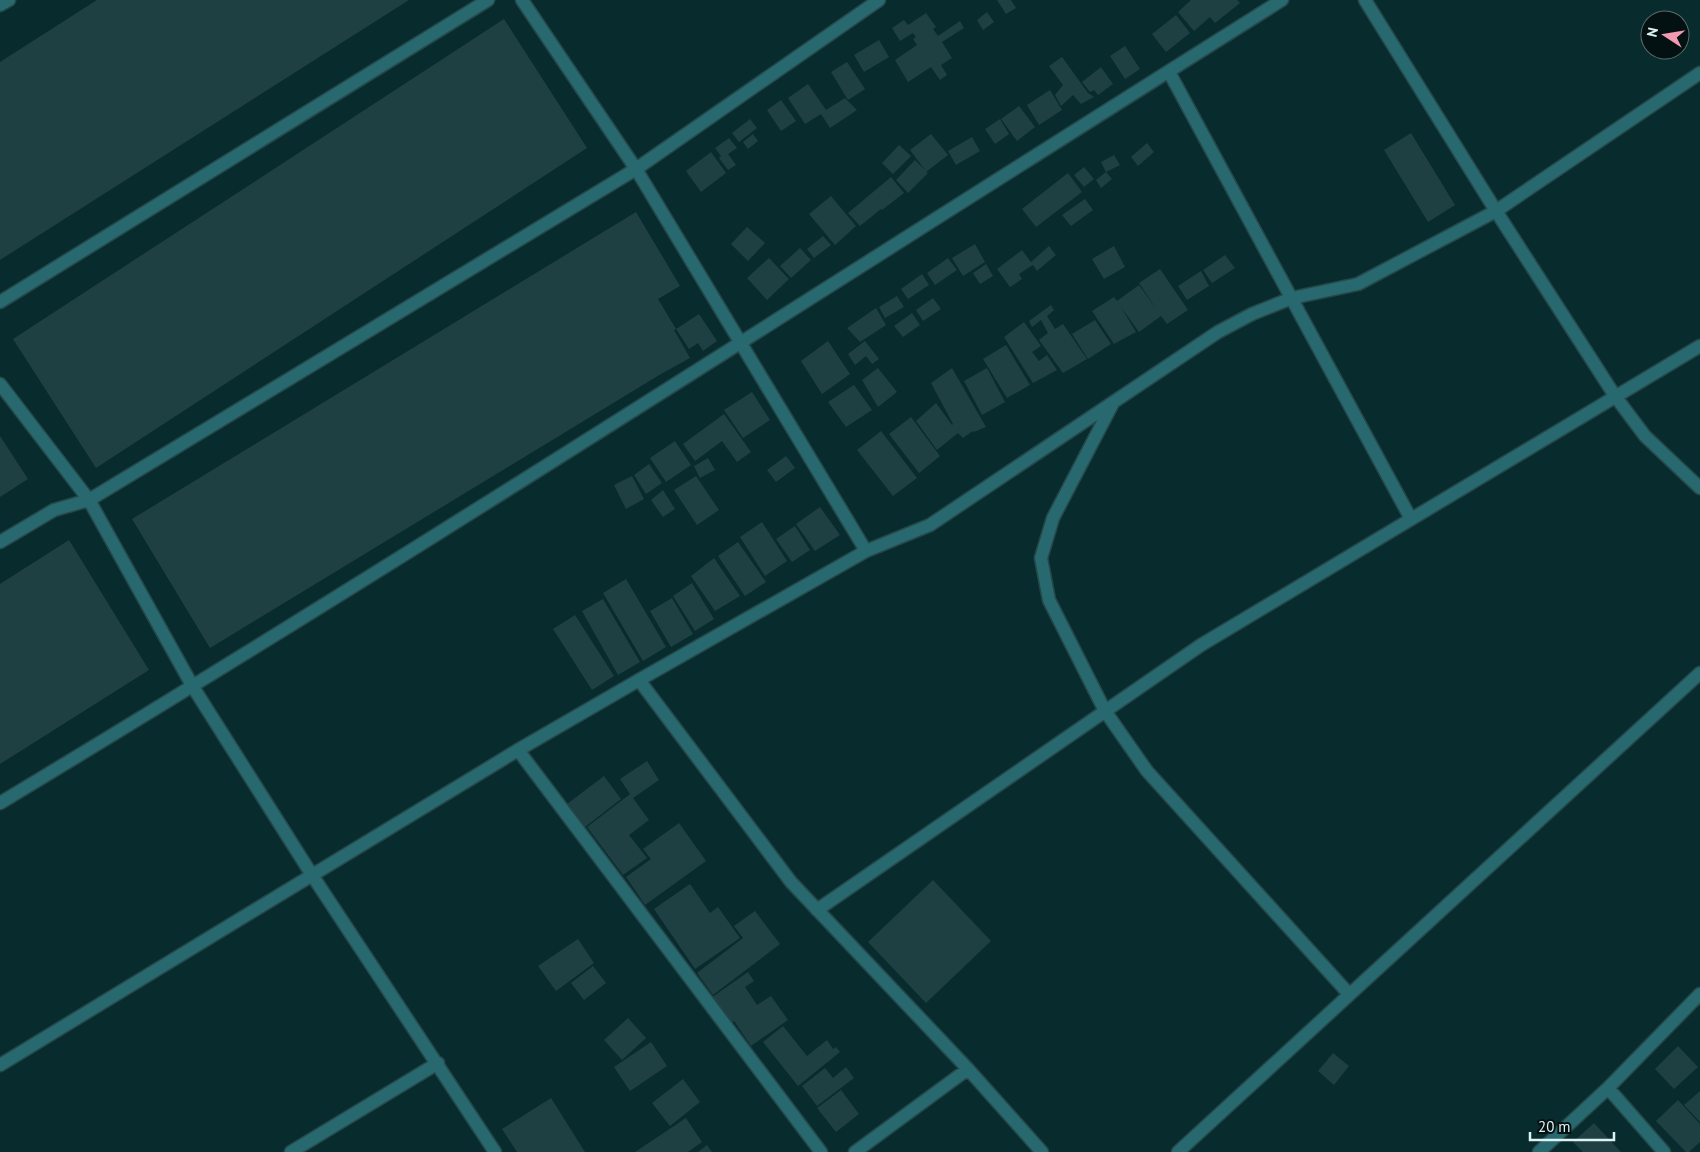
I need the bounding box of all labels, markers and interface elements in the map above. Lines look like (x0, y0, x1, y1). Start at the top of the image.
north arrow (1640, 10, 1690, 60)
text: N (1643, 26, 1662, 39)
scale bar (1530, 1110, 1614, 1142)
text: 20 m (1538, 1117, 1571, 1136)

